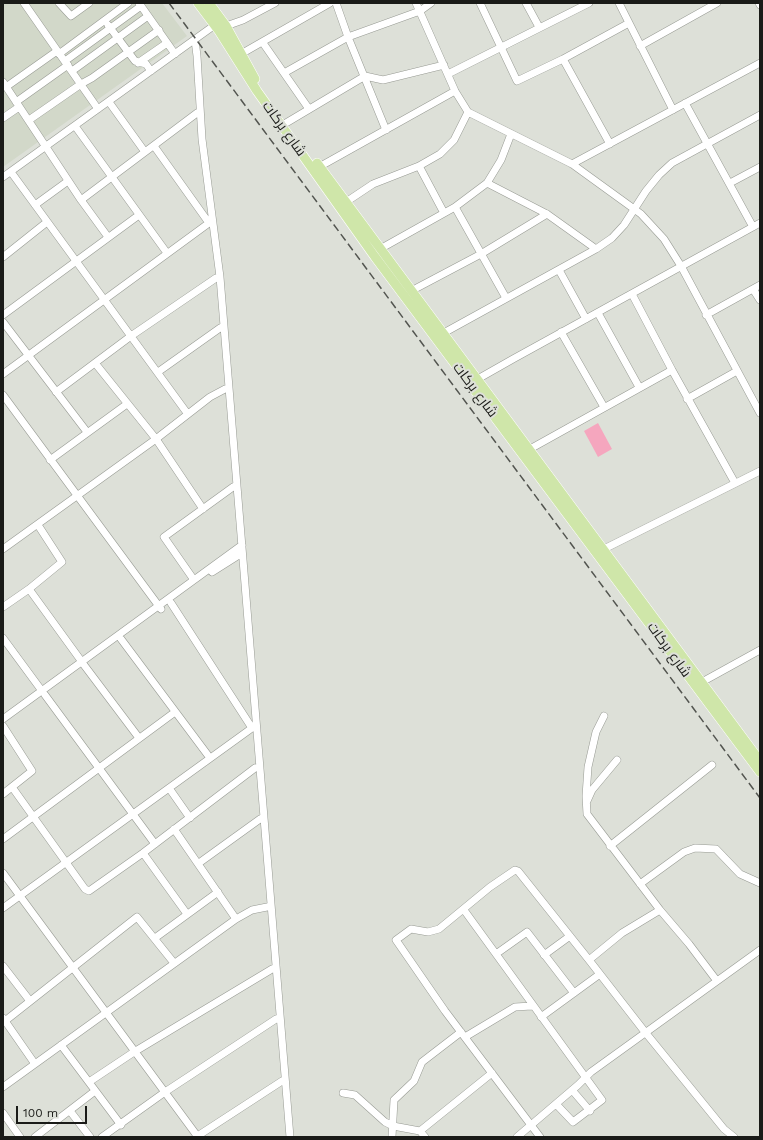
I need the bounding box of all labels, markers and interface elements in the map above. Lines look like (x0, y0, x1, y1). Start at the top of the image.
street label: شارع بركات (258, 98, 310, 160)
street label: شارع بركات (449, 359, 501, 421)
street label: شارع بركات (643, 619, 695, 681)
scale bar (18, 1098, 89, 1124)
text: 100 m (23, 1106, 58, 1120)

